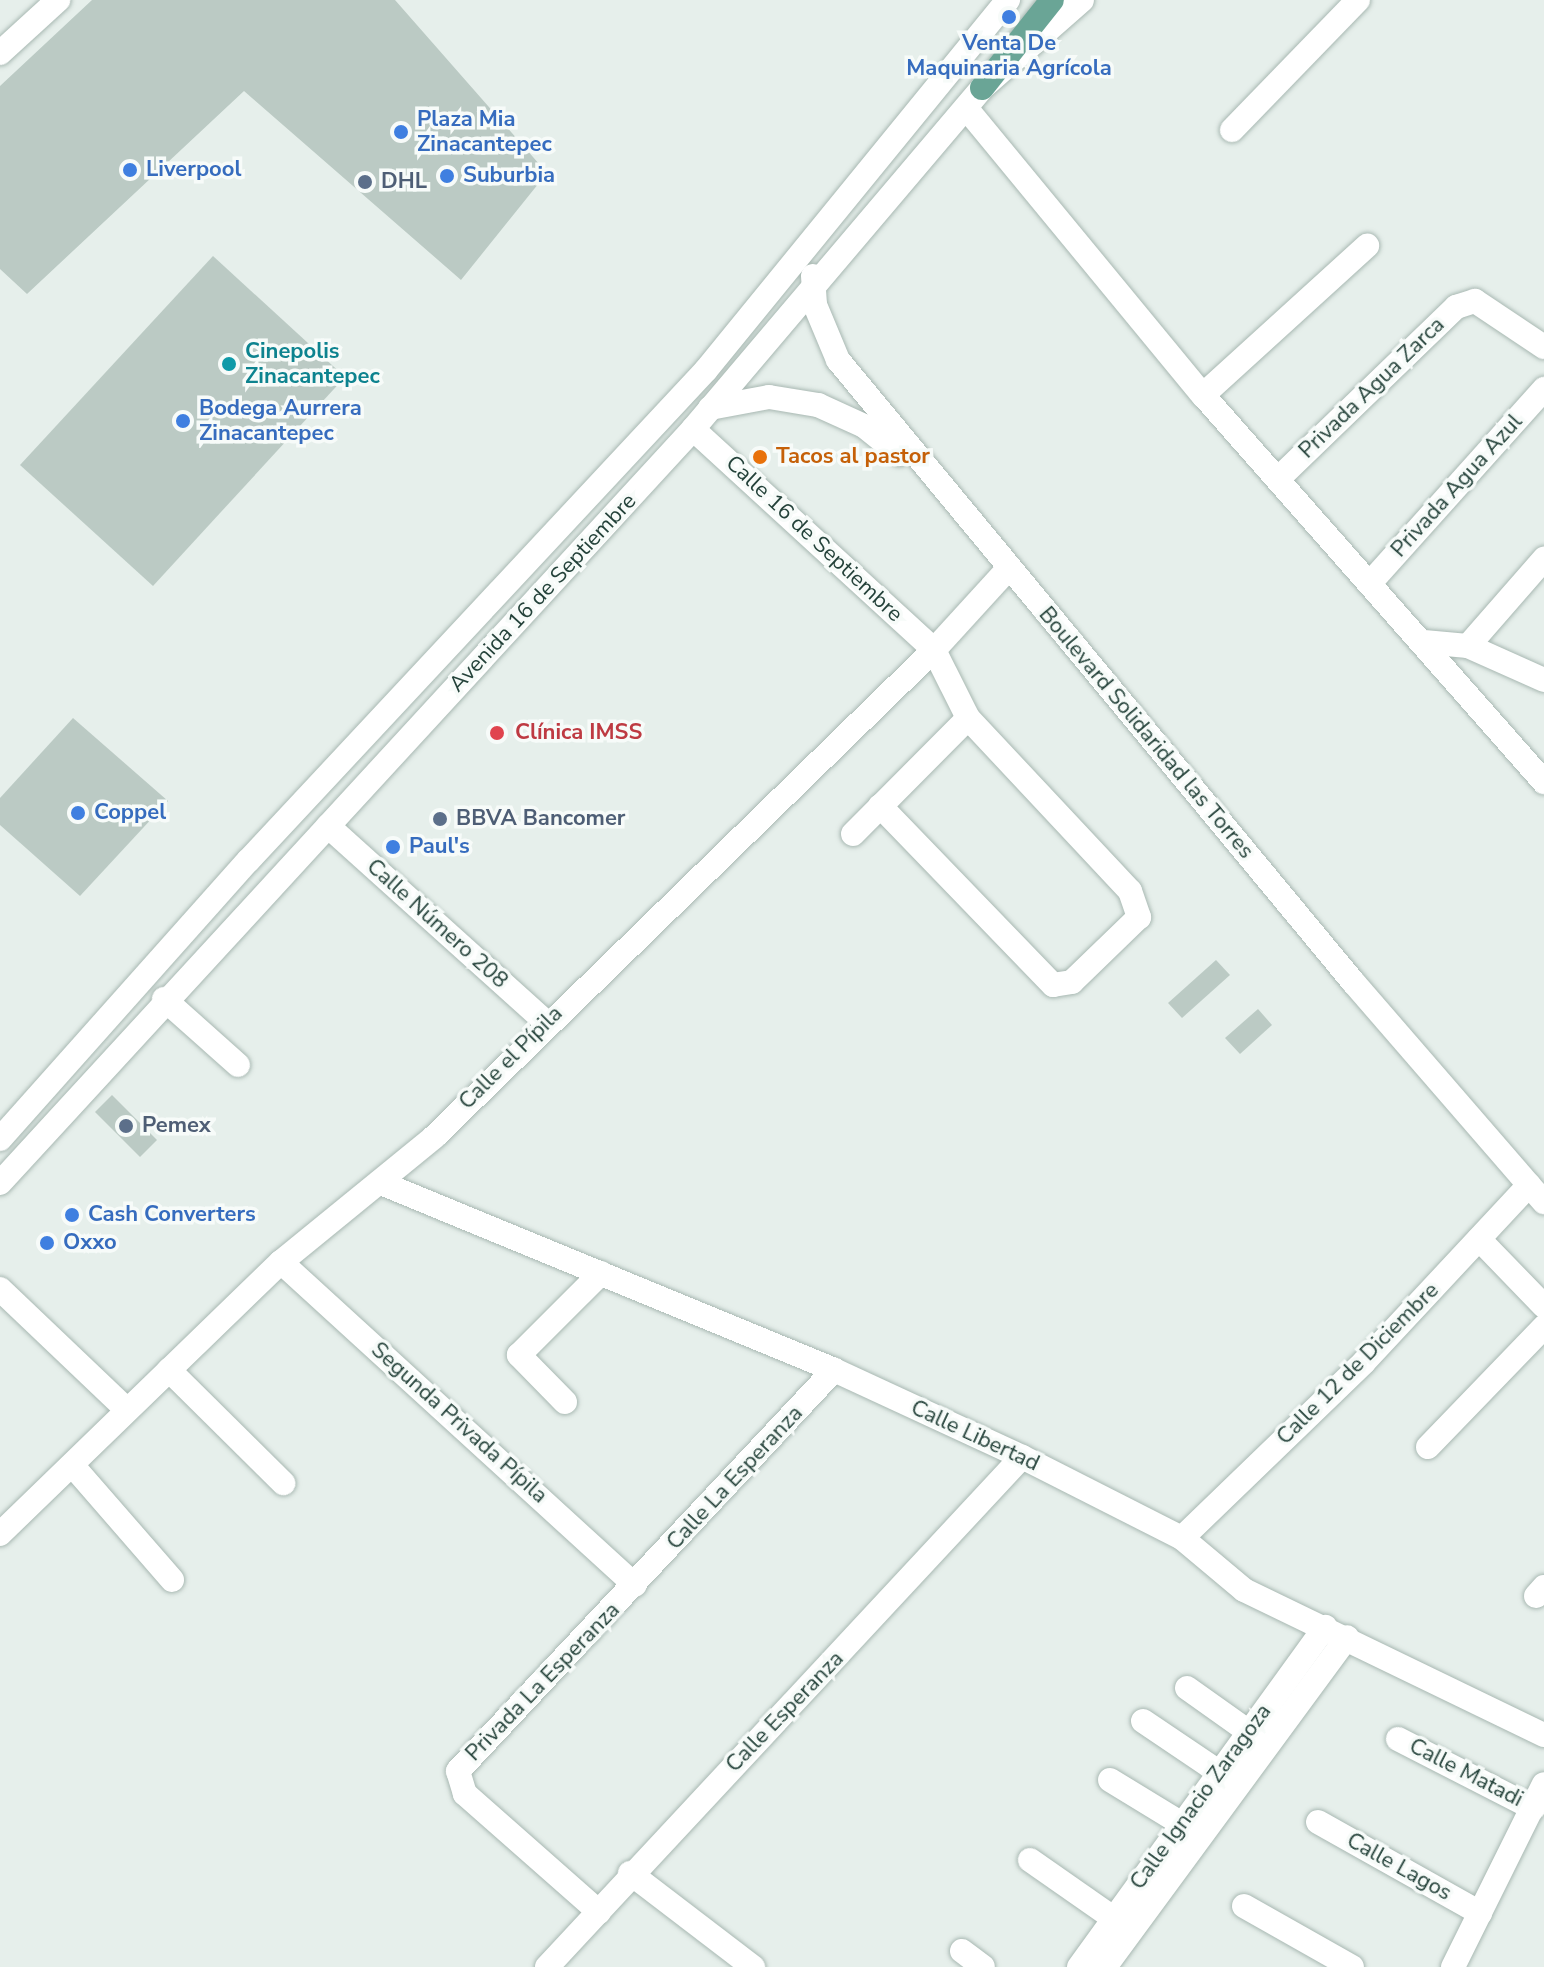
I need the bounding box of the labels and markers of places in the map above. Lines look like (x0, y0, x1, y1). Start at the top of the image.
marker: Venta De Maquinaria Agrícola (1000, 8, 1018, 26)
place label: Venta De Maquinaria Agrícola (906, 30, 1112, 82)
place label: Plaza Mia Zinacantepec (417, 106, 552, 158)
marker: Plaza Mia Zinacantepec (392, 123, 410, 141)
place label: Liverpool (146, 157, 241, 183)
marker: Liverpool (121, 161, 139, 179)
place label: Suburbia (463, 163, 555, 189)
marker: Suburbia (438, 167, 456, 185)
place label: DHL (381, 169, 427, 195)
marker: DHL (356, 173, 374, 191)
place label: Cinepolis Zinacantepec (245, 338, 380, 390)
marker: Cinepolis Zinacantepec (220, 355, 238, 373)
place label: Bodega Aurrera Zinacantepec (199, 395, 362, 446)
marker: Bodega Aurrera Zinacantepec (174, 412, 192, 430)
place label: Tacos al pastor (776, 444, 930, 470)
marker: Tacos al pastor (751, 448, 769, 466)
place label: Clínica IMSS (515, 720, 642, 746)
marker: Clínica IMSS (486, 722, 508, 744)
place label: Coppel (94, 800, 166, 826)
marker: Coppel (69, 804, 87, 822)
place label: BBVA Bancomer (456, 806, 625, 832)
marker: BBVA Bancomer (431, 810, 449, 828)
place label: Paul's (409, 834, 470, 860)
marker: Paul's (384, 838, 402, 856)
place label: Pemex (142, 1113, 211, 1139)
marker: Pemex (117, 1117, 135, 1135)
place label: Cash Converters (88, 1202, 256, 1228)
marker: Cash Converters (63, 1206, 81, 1224)
place label: Oxxo (63, 1230, 117, 1256)
marker: Oxxo (38, 1234, 56, 1252)

